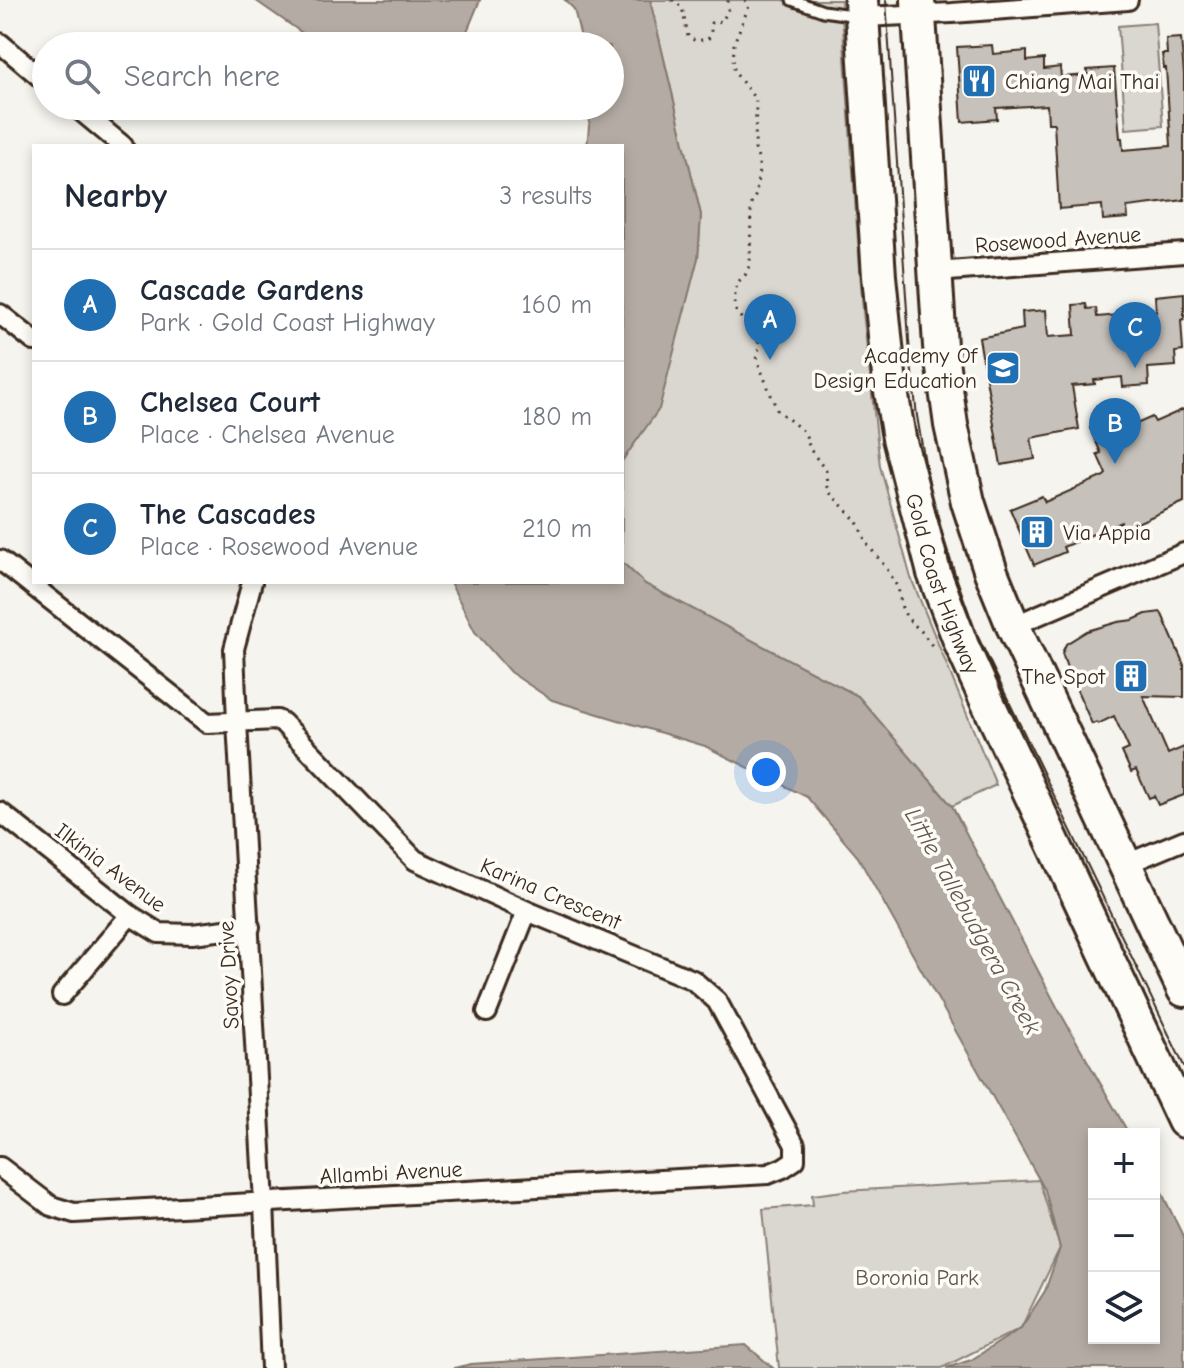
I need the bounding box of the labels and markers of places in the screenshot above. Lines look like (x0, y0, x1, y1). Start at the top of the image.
restaurant icon: Chiang Mai Thai (960, 62, 998, 100)
place label: Chiang Mai Thai (1005, 69, 1160, 95)
pin: A (744, 294, 796, 360)
pin: C (1109, 302, 1161, 368)
place label: Academy Of Design Education (814, 343, 979, 394)
school or university icon: Academy Of Design Education (984, 349, 1022, 387)
pin: B (1089, 398, 1141, 464)
building icon: Via Appia (1018, 513, 1056, 551)
place label: Via Appia (1063, 520, 1151, 546)
building icon: The Spot (1112, 657, 1150, 695)
place label: The Spot (1022, 664, 1106, 690)

